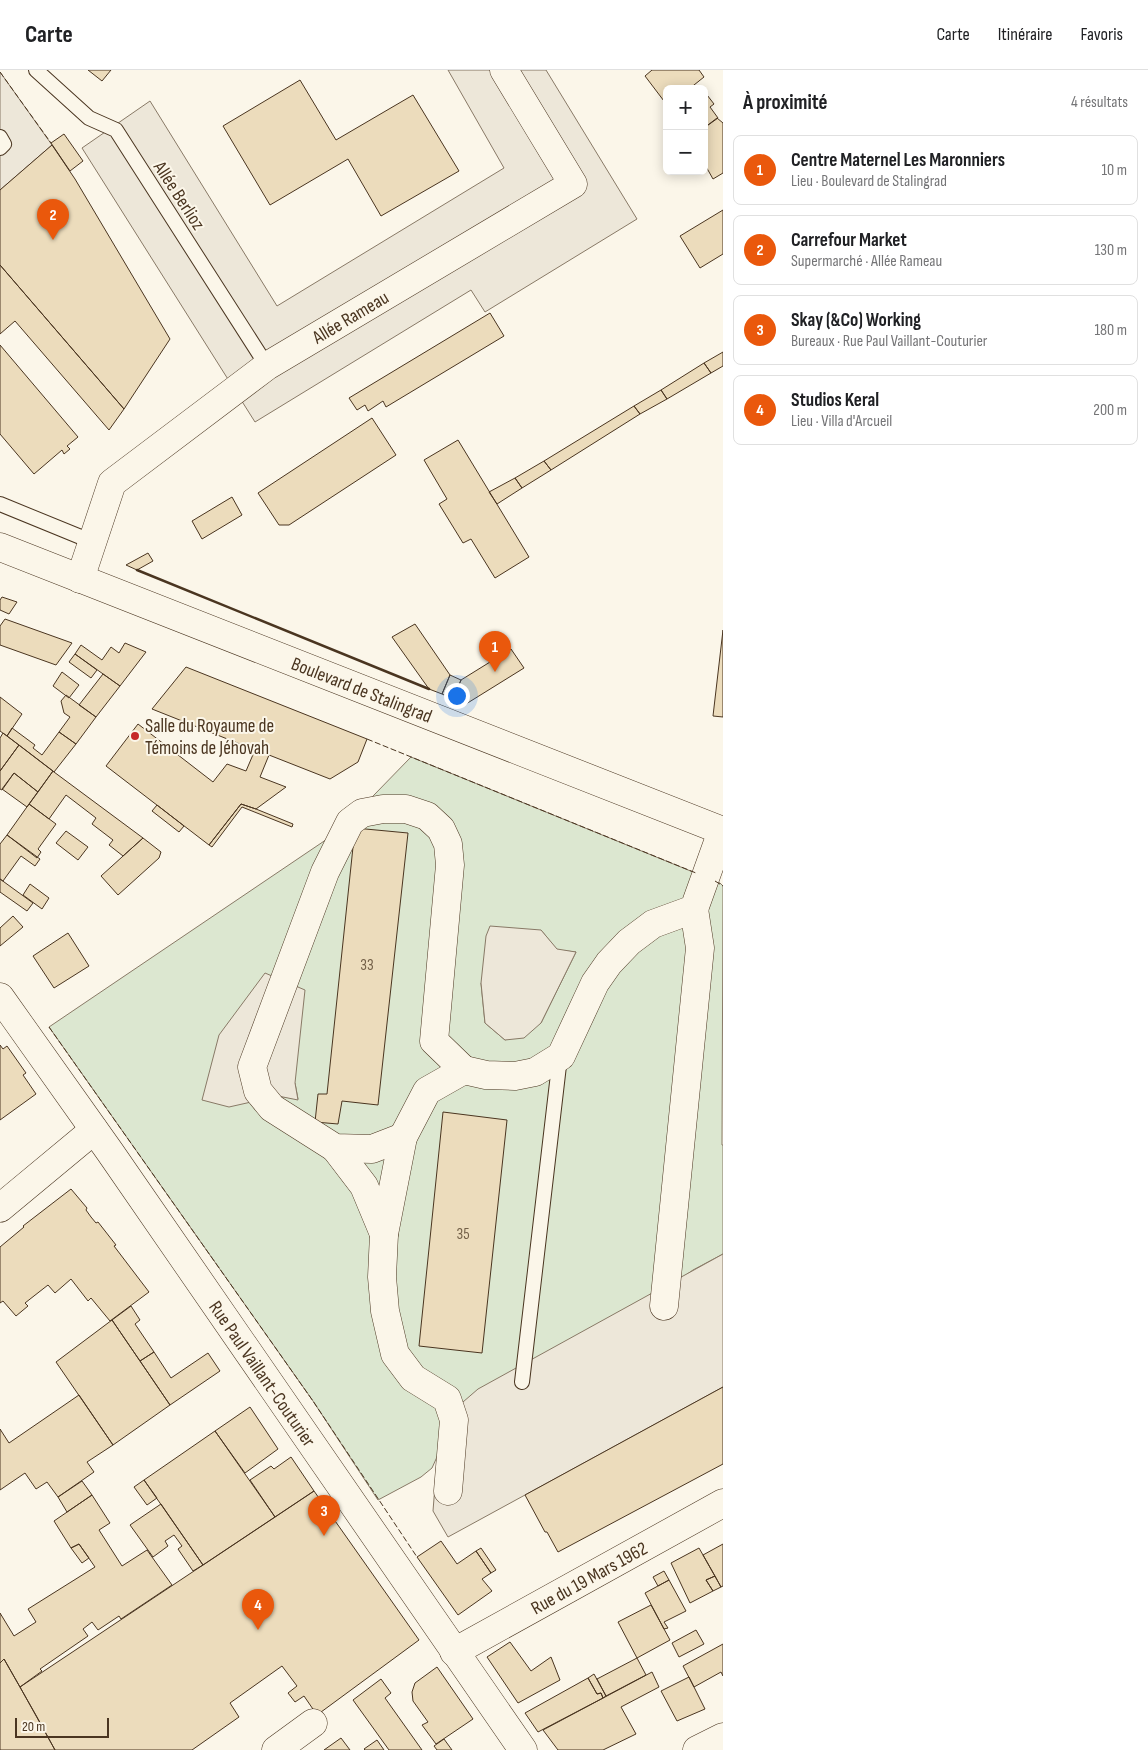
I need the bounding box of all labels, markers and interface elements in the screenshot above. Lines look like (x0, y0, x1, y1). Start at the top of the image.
text: Carte (25, 20, 73, 49)
text: Carte (936, 24, 970, 45)
text: Itinéraire (998, 24, 1052, 45)
text: Favoris (1080, 24, 1123, 45)
map controls (663, 85, 708, 175)
button: + (663, 85, 708, 130)
text: À proximité (743, 90, 828, 115)
text: 4 résultats (1071, 93, 1128, 112)
button: − (663, 130, 708, 175)
text: Centre Maternel Les Maronniers (791, 149, 1005, 172)
street label: Allée Berlioz (147, 156, 210, 235)
text: 1 (757, 161, 763, 180)
text: 10 m (1101, 161, 1127, 180)
text: Lieu · Boulevard de Stalingrad (791, 172, 947, 191)
pin: 2 (37, 199, 69, 240)
text: Carrefour Market (791, 229, 907, 252)
text: 2 (756, 241, 764, 260)
text: 130 m (1095, 241, 1127, 260)
text: Supermarché · Allée Rameau (791, 252, 942, 271)
street label: Allée Rameau (308, 286, 393, 350)
text: Skay (&Co) Working (791, 309, 921, 332)
text: 3 (756, 321, 764, 340)
text: 180 m (1094, 321, 1127, 340)
text: Bureaux · Rue Paul Vaillant-Couturier (791, 332, 987, 351)
text: Studios Keral (791, 389, 879, 412)
text: 4 (756, 401, 764, 420)
text: 200 m (1093, 401, 1127, 420)
text: Lieu · Villa d'Arcueil (791, 412, 892, 431)
pin: 1 (479, 631, 511, 672)
street label: Boulevard de Stalingrad (288, 653, 435, 729)
your location (444, 683, 470, 709)
place label: Salle du Royaume de Témoins de Jéhovah (145, 715, 274, 760)
marker: Salle du Royaume de Témoins de Jéhovah (129, 730, 141, 742)
house number: 33 (360, 956, 374, 975)
house number: 35 (456, 1225, 470, 1244)
street label: Rue Paul Vaillant-Couturier (203, 1297, 320, 1452)
pin: 3 (308, 1495, 340, 1536)
street label: Rue du 19 Mars 1962 (527, 1537, 652, 1620)
pin: 4 (242, 1589, 274, 1630)
scale bar (15, 1715, 109, 1738)
text: 20 m (22, 1718, 45, 1735)

